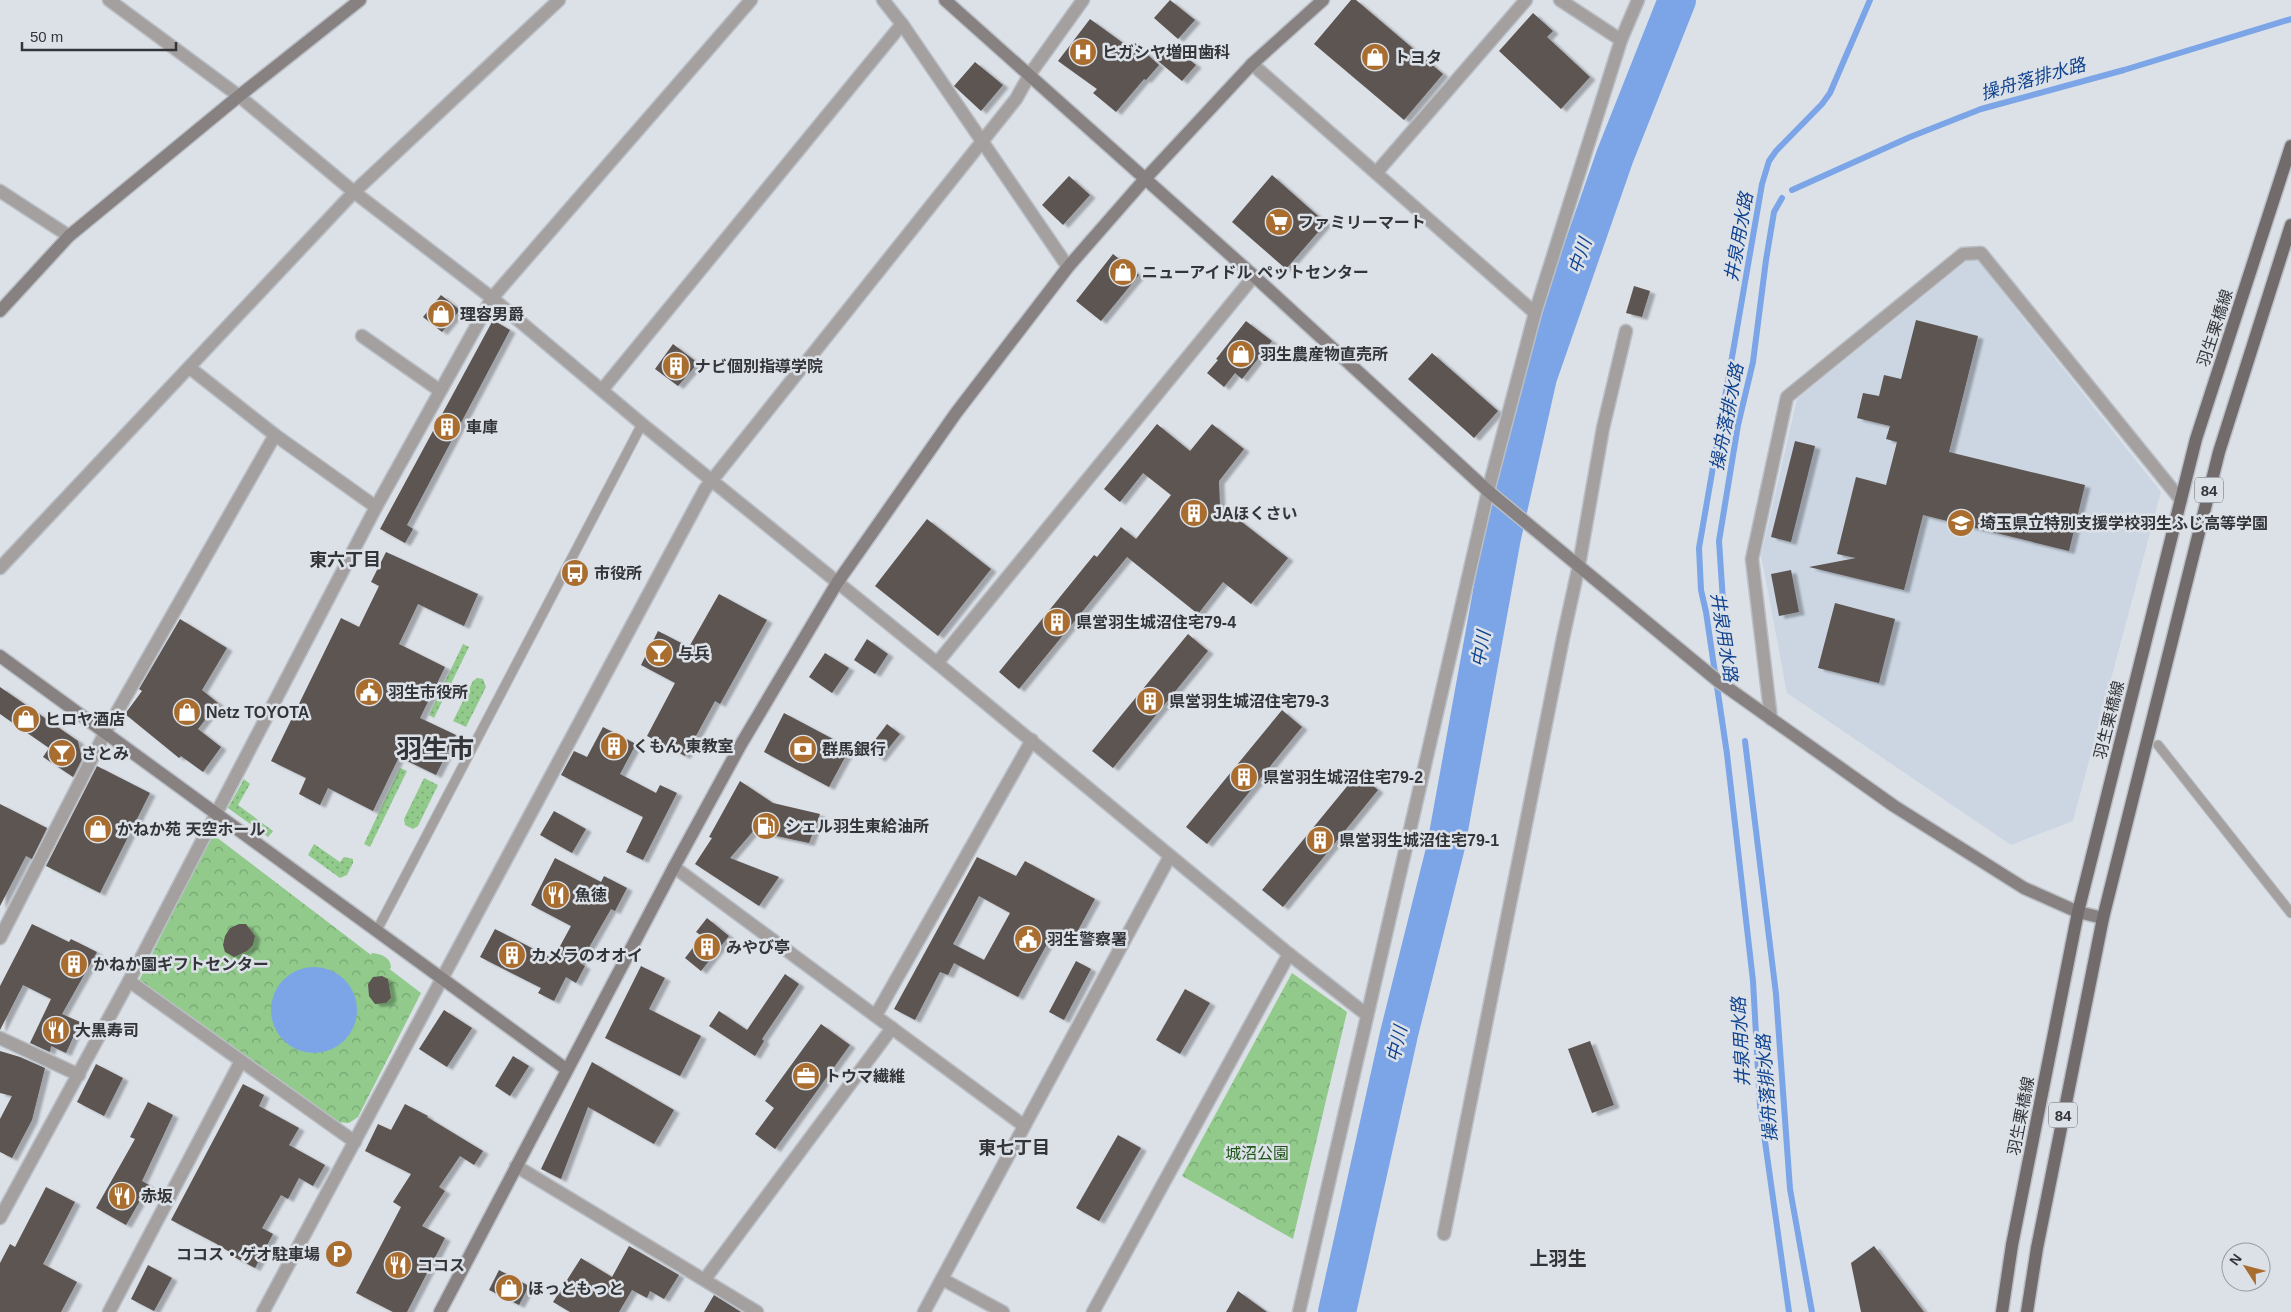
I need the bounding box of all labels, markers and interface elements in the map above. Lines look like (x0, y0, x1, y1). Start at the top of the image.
scale bar (22, 20, 176, 52)
text: 50 m (30, 28, 63, 45)
hospital icon: ヒガシヤ増田歯科 (1068, 37, 1098, 67)
shop icon: トヨタ (1360, 42, 1390, 72)
place label: ヒガシヤ増田歯科 (1102, 43, 1230, 61)
place label: トヨタ (1394, 49, 1442, 66)
water label: 操舟落排水路 (1978, 54, 2090, 103)
water label: 井泉用水路 (1721, 189, 1757, 283)
supermarket icon: ファミリーマート (1264, 207, 1294, 237)
place label: ファミリーマート (1298, 214, 1426, 231)
water label: 中川 (1565, 234, 1596, 276)
shop icon: ニューアイドル ペットセンター (1108, 257, 1138, 287)
place label: ニューアイドル ペットセンター (1142, 264, 1369, 281)
street label: 羽生栗橋線 (2195, 287, 2235, 369)
shop icon: 理容男爵 (426, 299, 456, 329)
place label: 理容男爵 (460, 306, 524, 323)
shop icon: 羽生農産物直売所 (1226, 339, 1256, 369)
place label: 羽生農産物直売所 (1260, 345, 1388, 363)
building icon: ナビ個別指導学院 (661, 351, 691, 381)
place label: ナビ個別指導学院 (695, 357, 823, 375)
water label: 操舟落排水路 (1707, 360, 1748, 472)
building icon: 車庫 (432, 412, 462, 442)
place label: 車庫 (466, 419, 498, 436)
road number: 84 (2195, 478, 2223, 502)
building icon: JAほくさい (1179, 498, 1209, 528)
place label: JAほくさい (1213, 505, 1297, 522)
school or university icon: 埼玉県立特別支援学校羽生ふじ高等学園 (1946, 508, 1976, 538)
place label: 埼玉県立特別支援学校羽生ふじ高等学園 (1980, 515, 2268, 532)
district label: 東六丁目 (309, 550, 381, 570)
bus stop icon: 市役所 (560, 558, 590, 588)
place label: 市役所 (594, 565, 642, 582)
water label: 井泉用水路 (1707, 591, 1741, 685)
building icon: 県営羽生城沼住宅79-4 (1042, 607, 1072, 637)
place label: 県営羽生城沼住宅79-4 (1076, 613, 1236, 631)
water label: 中川 (1468, 628, 1494, 668)
bar icon: 与兵 (644, 638, 674, 668)
place label: 与兵 (678, 645, 710, 662)
public building icon: 羽生市役所 (354, 677, 384, 707)
street label: 羽生栗橋線 (2091, 679, 2127, 761)
place label: 羽生市役所 (388, 684, 468, 701)
building icon: 県営羽生城沼住宅79-3 (1135, 686, 1165, 716)
place label: 県営羽生城沼住宅79-3 (1169, 692, 1329, 710)
shop icon: Netz TOYOTA (172, 697, 202, 727)
shop icon: ヒロヤ酒店 (11, 704, 41, 734)
place label: Netz TOYOTA (206, 704, 310, 721)
place label: ヒロヤ酒店 (45, 711, 125, 728)
building icon: くもん 東教室 (599, 731, 629, 761)
district label: 羽生市 (396, 734, 474, 764)
bank icon: 群馬銀行 (788, 734, 818, 764)
bar icon: さとみ (47, 738, 77, 768)
place label: くもん 東教室 (633, 738, 733, 755)
place label: 群馬銀行 (822, 741, 886, 758)
place label: さとみ (81, 745, 129, 762)
building icon: 県営羽生城沼住宅79-2 (1229, 762, 1259, 792)
place label: 県営羽生城沼住宅79-2 (1263, 768, 1423, 786)
fuel station icon: シェル羽生東給油所 (751, 811, 781, 841)
shop icon: かねか苑 天空ホール (83, 814, 113, 844)
place label: シェル羽生東給油所 (785, 817, 929, 835)
place label: かねか苑 天空ホール (117, 821, 265, 838)
building icon: 県営羽生城沼住宅79-1 (1305, 825, 1335, 855)
place label: 県営羽生城沼住宅79-1 (1339, 831, 1499, 849)
restaurant icon: 魚徳 (541, 880, 571, 910)
place label: 魚徳 (575, 886, 607, 904)
public building icon: 羽生警察署 (1013, 924, 1043, 954)
place label: 羽生警察署 (1047, 931, 1127, 948)
building icon: みやび亭 (692, 932, 722, 962)
place label: みやび亭 (726, 939, 790, 956)
building icon: カメラのオオイ (497, 940, 527, 970)
place label: カメラのオオイ (531, 947, 643, 964)
building icon: かねか園ギフトセンター (59, 949, 89, 979)
place label: かねか園ギフトセンター (93, 956, 269, 973)
water label: 井泉用水路 (1729, 995, 1753, 1087)
restaurant icon: 大黒寿司 (41, 1015, 71, 1045)
place label: 大黒寿司 (75, 1022, 139, 1039)
water label: 中川 (1383, 1022, 1411, 1064)
water label: 操舟落排水路 (1753, 1031, 1781, 1143)
office icon: トウマ繊維 (791, 1061, 821, 1091)
place label: トウマ繊維 (825, 1068, 905, 1085)
street label: 羽生栗橋線 (2005, 1075, 2037, 1157)
road number: 84 (2049, 1102, 2077, 1128)
district label: 東七丁目 (978, 1138, 1050, 1158)
park label: 城沼公園 (1225, 1145, 1289, 1162)
restaurant icon: 赤坂 (107, 1181, 137, 1211)
place label: 赤坂 (141, 1188, 173, 1205)
parking icon: ココス・ゲオ駐車場 (324, 1239, 354, 1269)
north arrow (2221, 1242, 2271, 1292)
place label: ココス・ゲオ駐車場 (176, 1246, 320, 1263)
district label: 上羽生 (1529, 1248, 1587, 1269)
restaurant icon: ココス (383, 1250, 413, 1280)
text: N (2226, 1251, 2245, 1268)
place label: ココス (417, 1257, 465, 1274)
shop icon: ほっともっと (494, 1273, 524, 1303)
place label: ほっともっと (528, 1280, 624, 1297)

